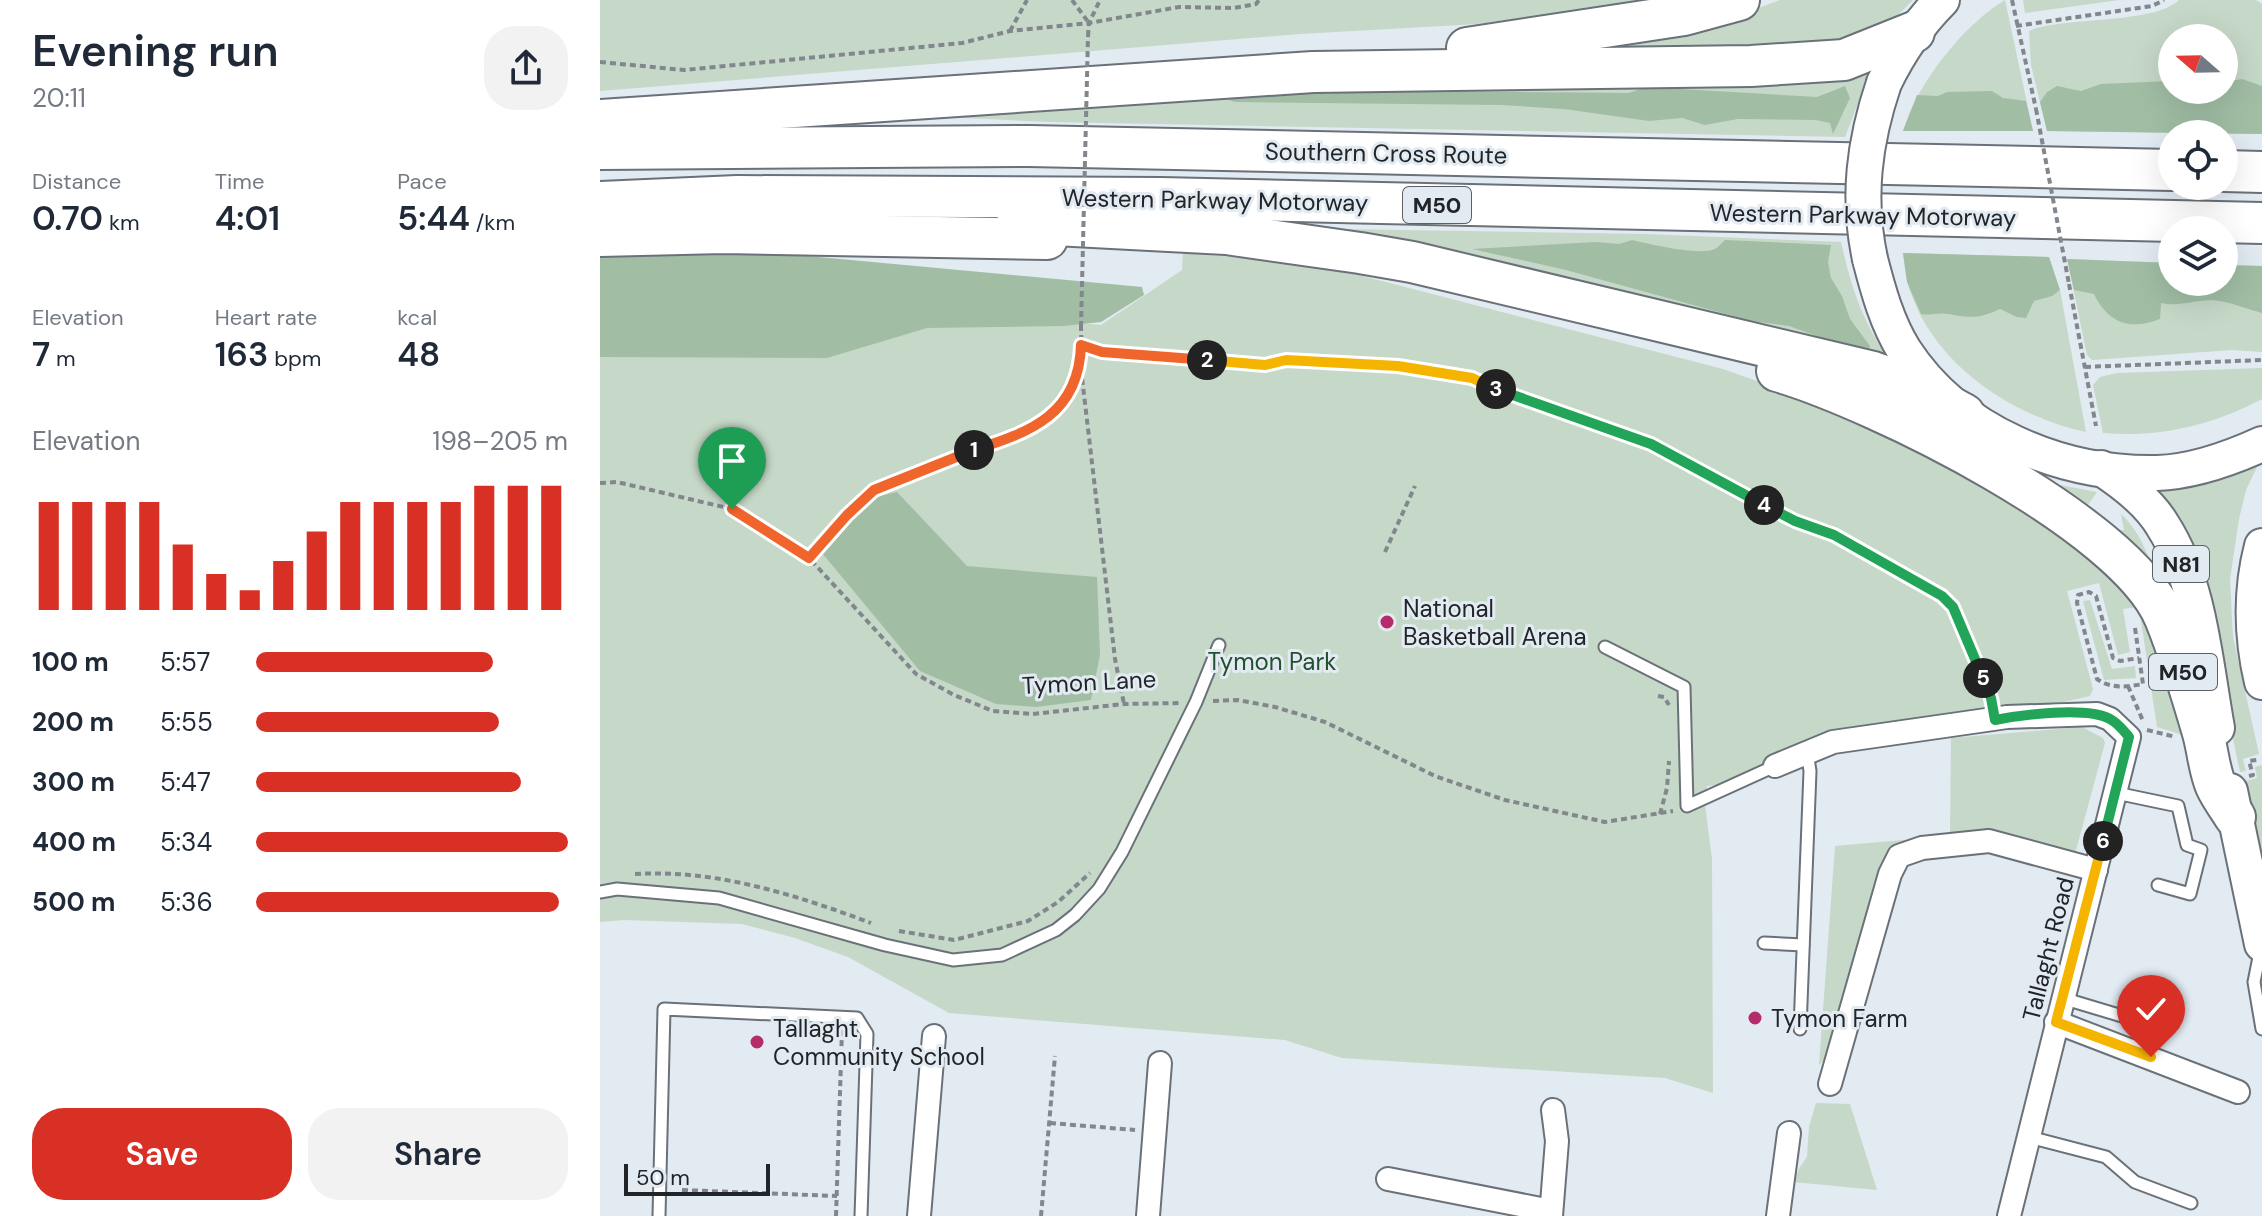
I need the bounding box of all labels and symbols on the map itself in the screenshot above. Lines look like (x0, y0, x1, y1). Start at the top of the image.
north arrow (2158, 24, 2238, 104)
street label: Southern Cross Route (1265, 135, 1507, 171)
street label: Western Parkway Motorway (1061, 182, 1369, 218)
road number: M50 (1403, 187, 1471, 223)
street label: Western Parkway Motorway (1709, 197, 2017, 233)
pin: 2 (1187, 340, 1227, 380)
pin: 3 (1476, 369, 1516, 409)
pin (698, 427, 766, 509)
pin: 1 (954, 430, 994, 470)
pin: 4 (1744, 485, 1784, 525)
road number: N81 (2153, 546, 2209, 582)
place label: National Basketball Arena (1403, 593, 1586, 652)
marker: National Basketball Arena (1378, 613, 1396, 631)
park label: Tymon Park (1208, 646, 1336, 677)
road number: M50 (2149, 654, 2217, 690)
pin: 5 (1963, 658, 2003, 698)
street label: Tymon Lane (1021, 663, 1157, 701)
pin: 6 (2083, 821, 2123, 861)
street label: Tallaght Road (2015, 874, 2081, 1024)
pin (2117, 975, 2185, 1057)
place label: Tymon Farm (1771, 1003, 1908, 1034)
marker: Tymon Farm (1746, 1009, 1764, 1027)
place label: Tallaght Community School (773, 1013, 985, 1072)
marker: Tallaght Community School (748, 1033, 766, 1051)
scale bar (624, 1160, 770, 1196)

